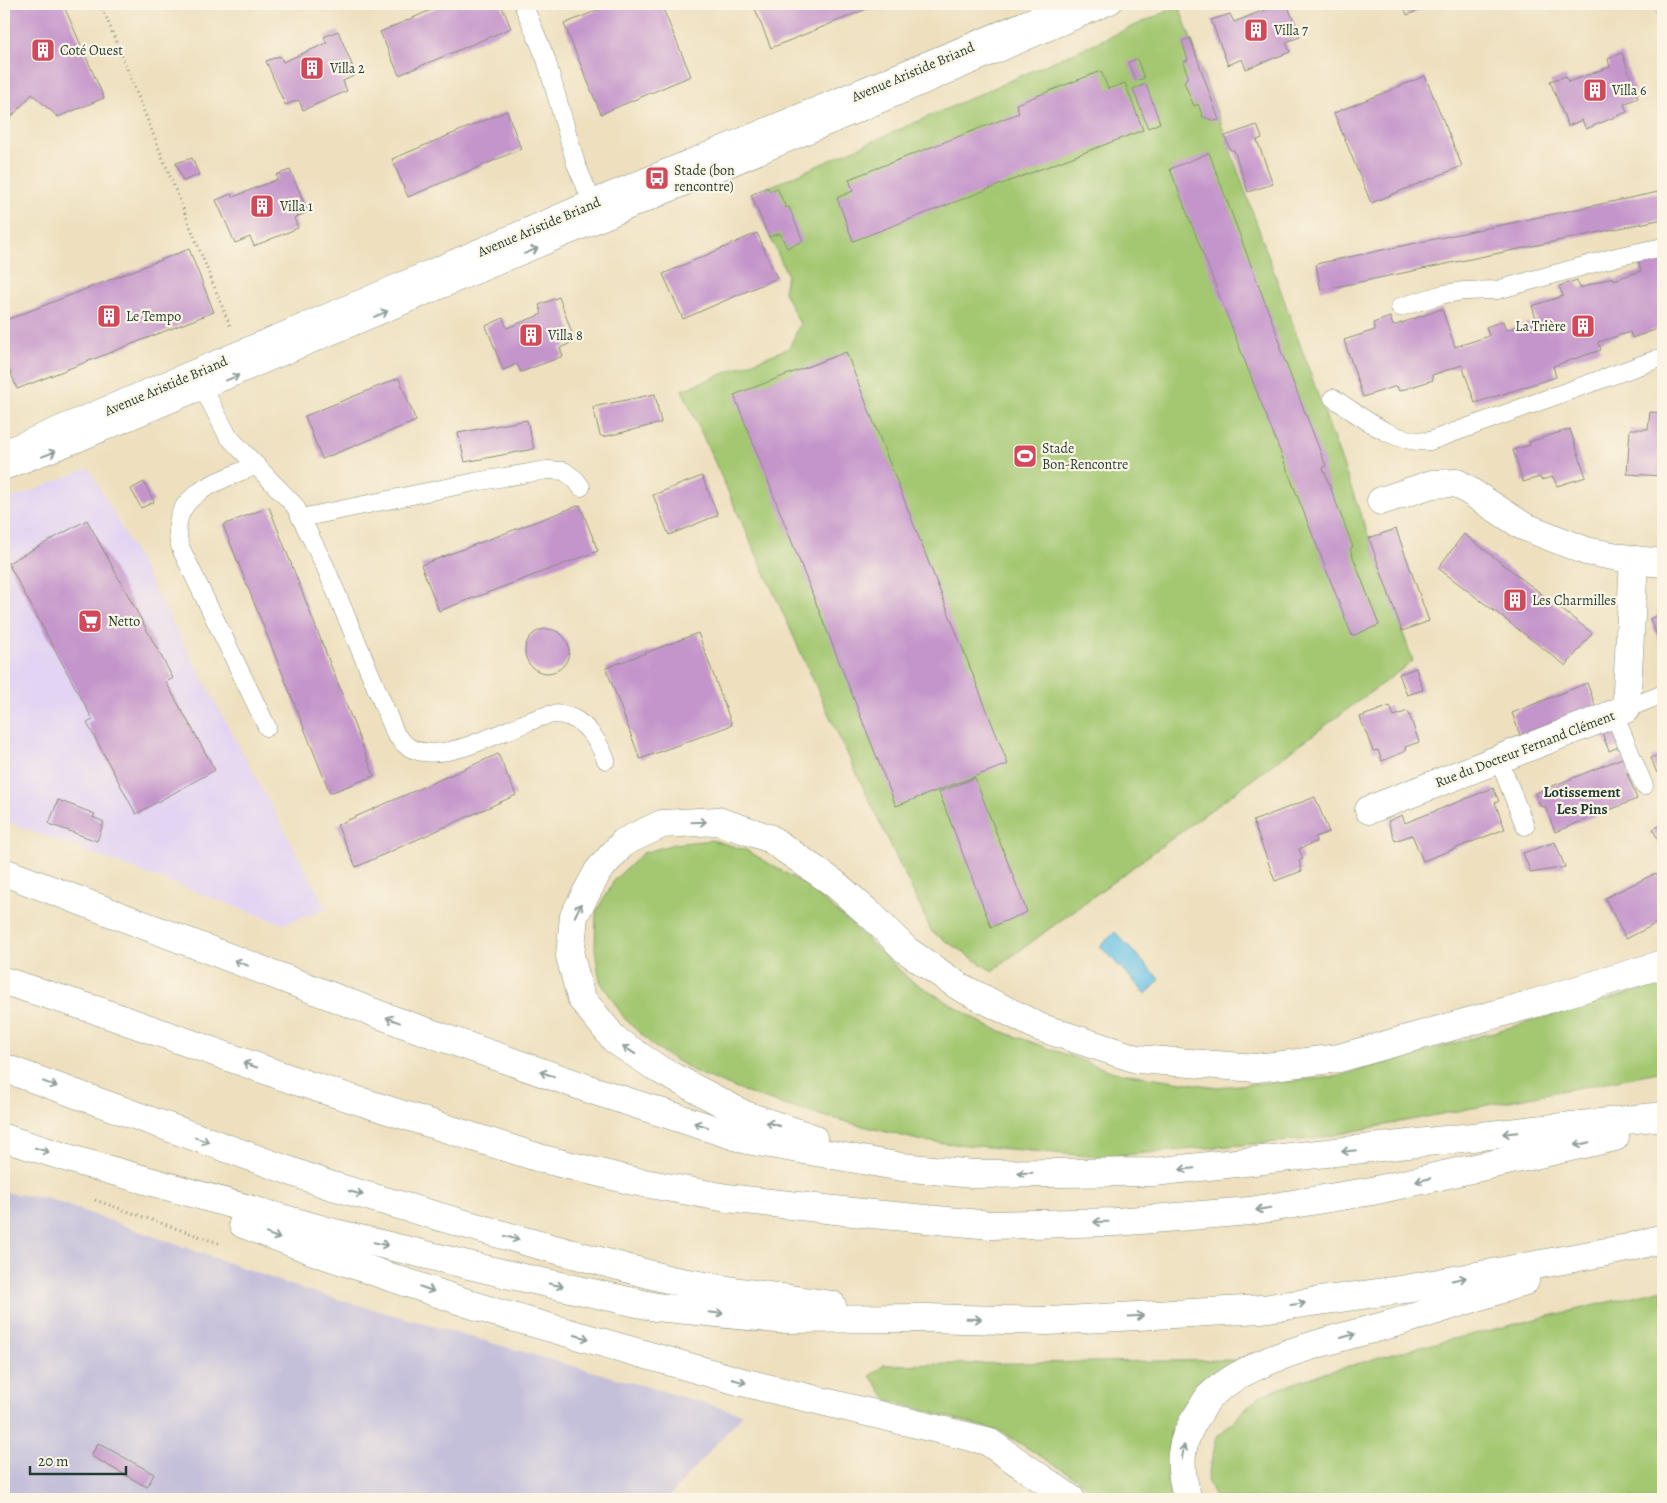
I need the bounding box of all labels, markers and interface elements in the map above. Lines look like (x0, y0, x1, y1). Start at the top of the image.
building icon: Villa 7 (1243, 17, 1269, 43)
place label: Villa 7 (1273, 21, 1308, 40)
building icon: Coté Ouest (30, 37, 56, 63)
street label: Avenue Aristide Briand (848, 37, 978, 107)
place label: Coté Ouest (60, 41, 123, 60)
building icon: Villa 2 (299, 55, 325, 81)
place label: Villa 2 (329, 59, 365, 78)
building icon: Villa 6 (1582, 77, 1608, 103)
place label: Villa 6 (1611, 81, 1647, 100)
place label: Stade (bon rencontre) (674, 161, 735, 196)
bus stop icon: Stade (bon rencontre) (644, 165, 670, 191)
street label: Avenue Aristide Briand (474, 192, 604, 262)
building icon: Villa 1 (249, 193, 275, 219)
place label: Villa 1 (279, 197, 313, 216)
one-way arrow (523, 246, 538, 256)
building icon: Le Tempo (96, 303, 122, 329)
place label: Le Tempo (126, 307, 181, 326)
one-way arrow (373, 309, 388, 319)
building icon: La Trière (1570, 313, 1596, 339)
place label: La Trière (1515, 317, 1566, 336)
building icon: Villa 8 (518, 322, 544, 348)
place label: Villa 8 (547, 326, 583, 345)
street label: Avenue Aristide Briand (101, 351, 231, 421)
one-way arrow (224, 372, 239, 382)
place label: Stade Bon-Rencontre (1042, 439, 1128, 474)
sports icon: Stade Bon-Rencontre (1012, 443, 1038, 469)
one-way arrow (41, 449, 56, 458)
building icon: Les Charmilles (1502, 587, 1528, 613)
place label: Les Charmilles (1532, 591, 1616, 610)
supermarket icon: Netto (77, 608, 103, 634)
place label: Netto (108, 612, 140, 631)
street label: Rue du Docteur Fernand Clément (1432, 706, 1618, 792)
district label: Lotissement Les Pins (1543, 782, 1621, 819)
one-way arrow (691, 817, 707, 827)
one-way arrow (573, 903, 583, 918)
one-way arrow (234, 957, 249, 966)
one-way arrow (386, 1015, 402, 1024)
one-way arrow (623, 1045, 637, 1055)
one-way arrow (243, 1060, 258, 1069)
one-way arrow (539, 1069, 555, 1078)
one-way arrow (41, 1080, 57, 1089)
one-way arrow (766, 1119, 782, 1129)
one-way arrow (694, 1120, 709, 1129)
one-way arrow (1503, 1128, 1519, 1138)
one-way arrow (194, 1136, 210, 1145)
one-way arrow (1574, 1140, 1590, 1150)
one-way arrow (34, 1146, 50, 1156)
one-way arrow (1341, 1146, 1357, 1156)
one-way arrow (1180, 1164, 1196, 1173)
one-way arrow (1017, 1169, 1033, 1178)
one-way arrow (1415, 1176, 1431, 1185)
one-way arrow (347, 1189, 363, 1199)
one-way arrow (1255, 1204, 1271, 1214)
one-way arrow (1093, 1217, 1110, 1227)
one-way arrow (265, 1232, 281, 1241)
one-way arrow (504, 1233, 520, 1243)
one-way arrow (372, 1240, 388, 1249)
one-way arrow (1451, 1274, 1467, 1284)
one-way arrow (548, 1281, 564, 1290)
one-way arrow (418, 1285, 434, 1295)
one-way arrow (1290, 1299, 1306, 1309)
one-way arrow (708, 1308, 724, 1318)
one-way arrow (1128, 1311, 1144, 1320)
one-way arrow (966, 1314, 982, 1324)
one-way arrow (1340, 1331, 1356, 1341)
one-way arrow (574, 1332, 590, 1342)
one-way arrow (730, 1377, 746, 1386)
scale bar (30, 1443, 126, 1475)
one-way arrow (1178, 1444, 1188, 1460)
text: 20 m (38, 1451, 69, 1471)

